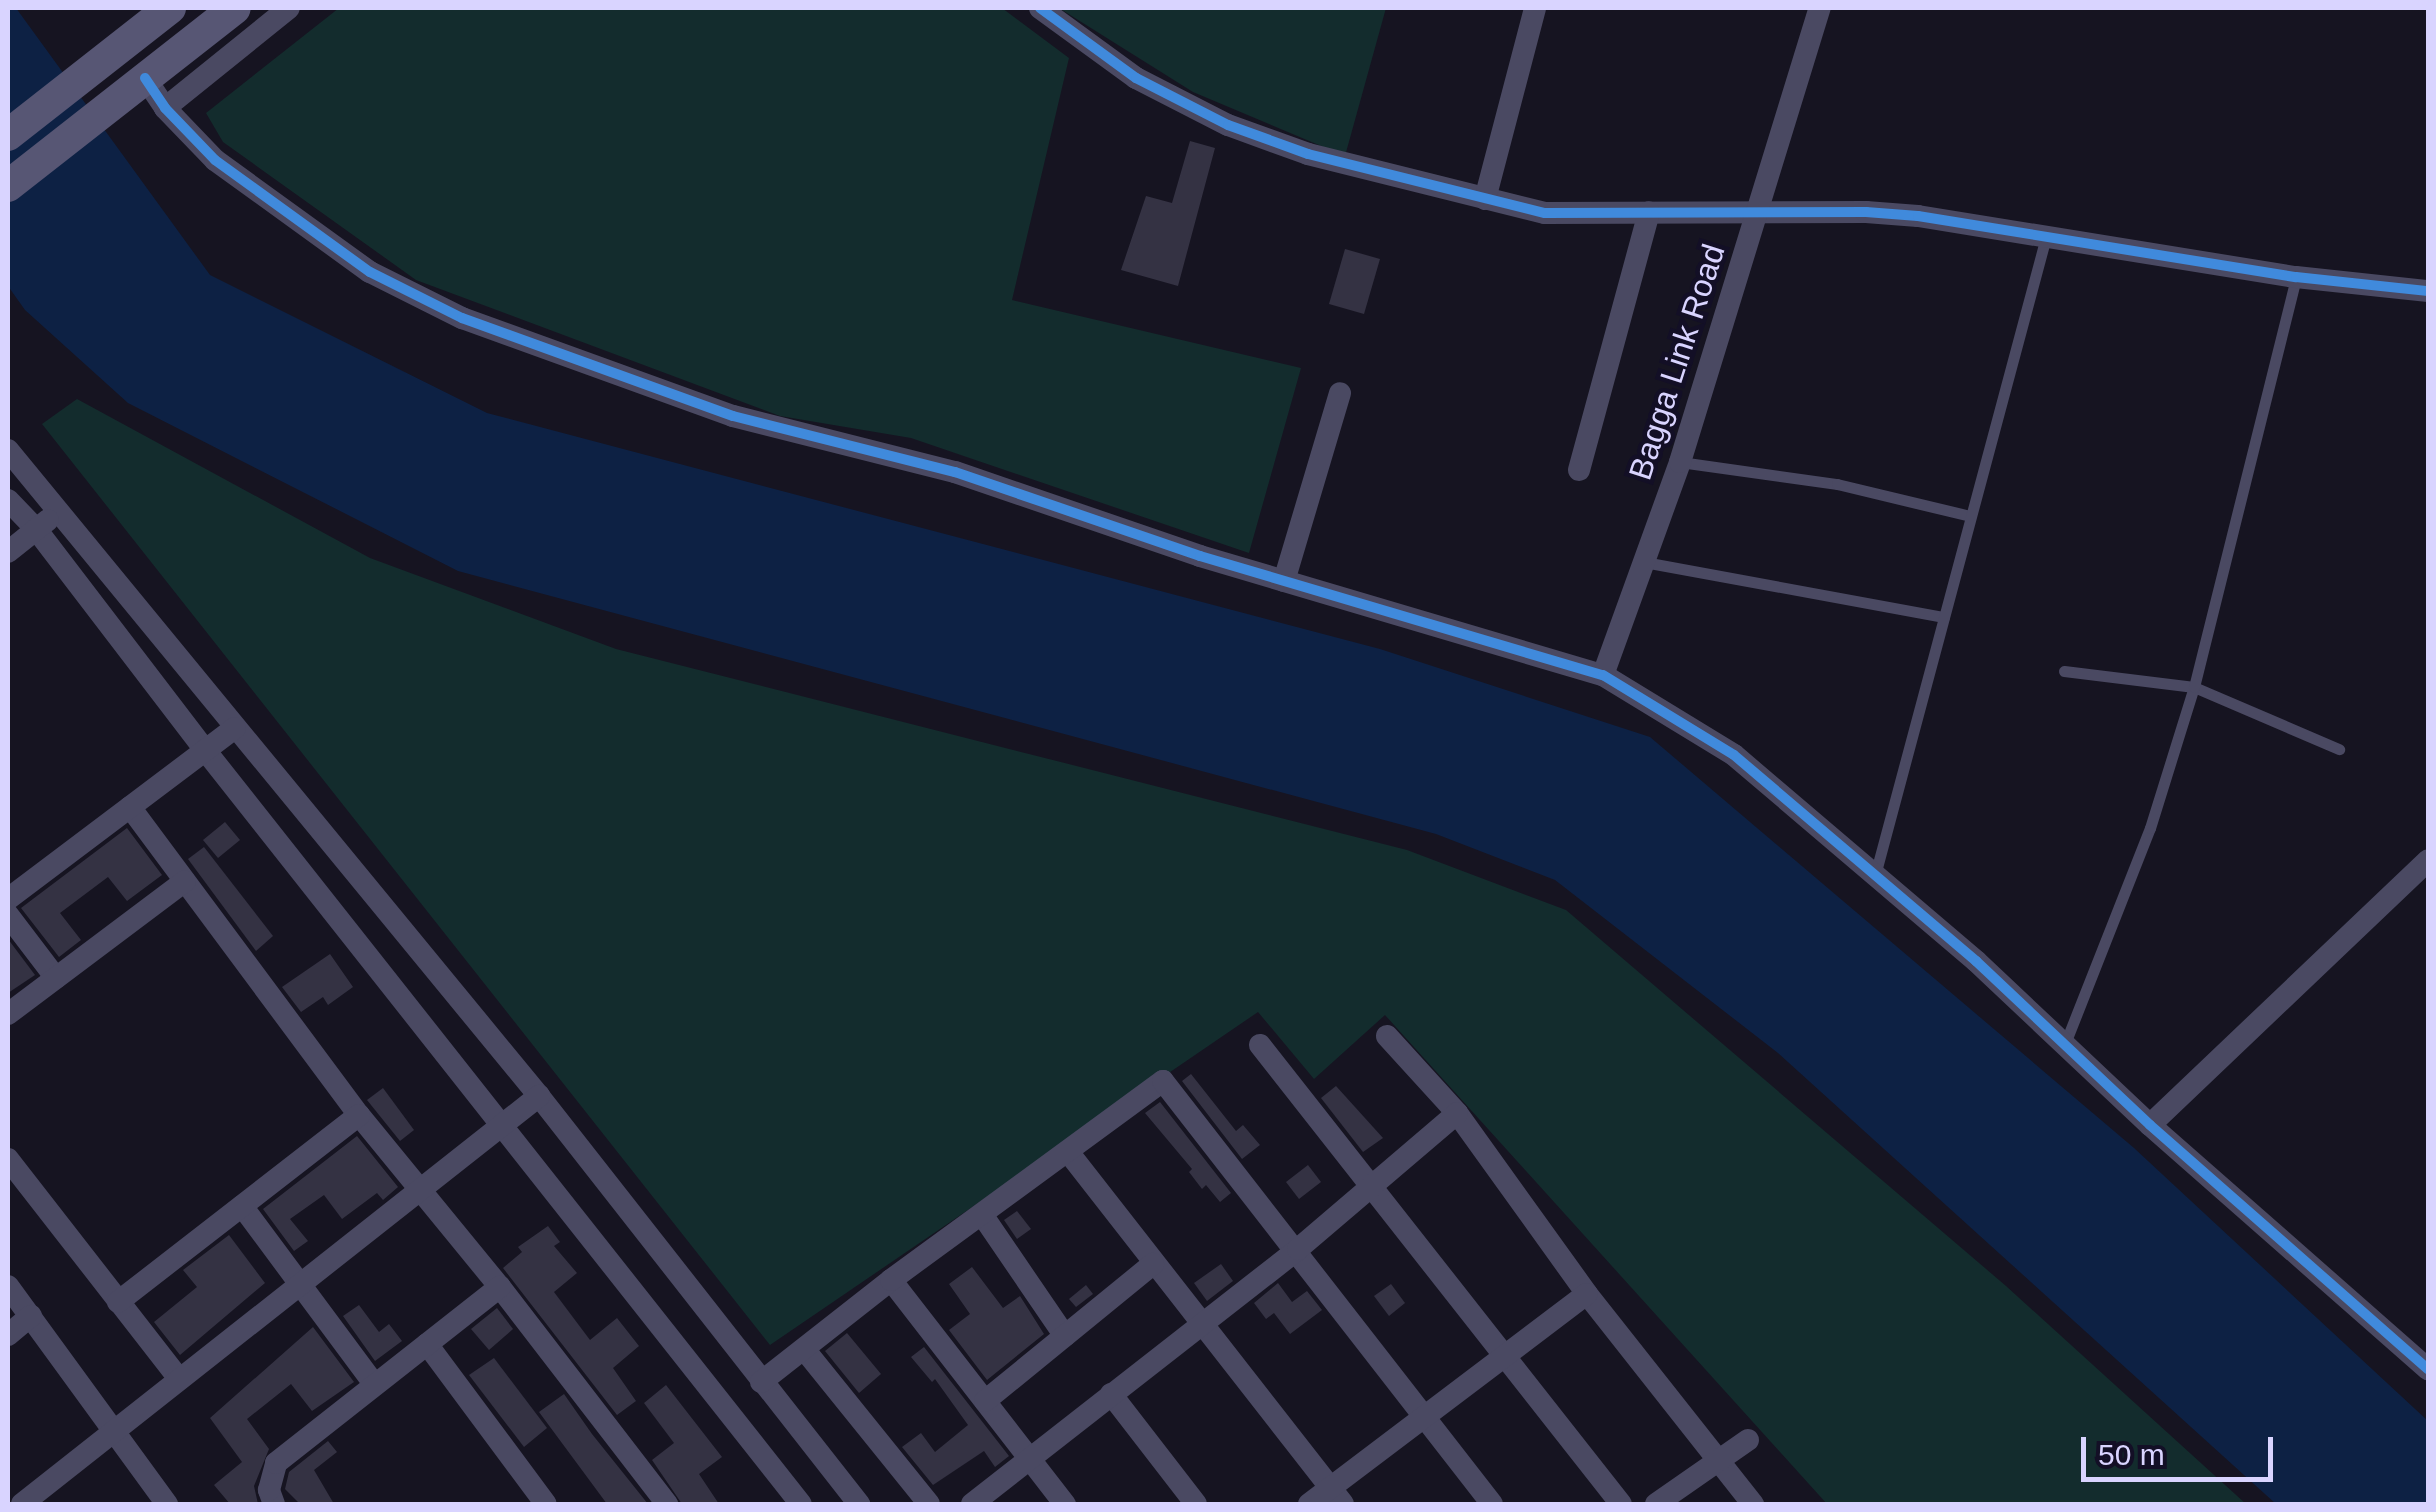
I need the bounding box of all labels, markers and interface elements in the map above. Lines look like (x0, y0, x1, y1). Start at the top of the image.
street label: Bagga Link Road (1621, 239, 1733, 485)
scale bar (2086, 1417, 2278, 1479)
text: 50 m (2098, 1438, 2165, 1471)

